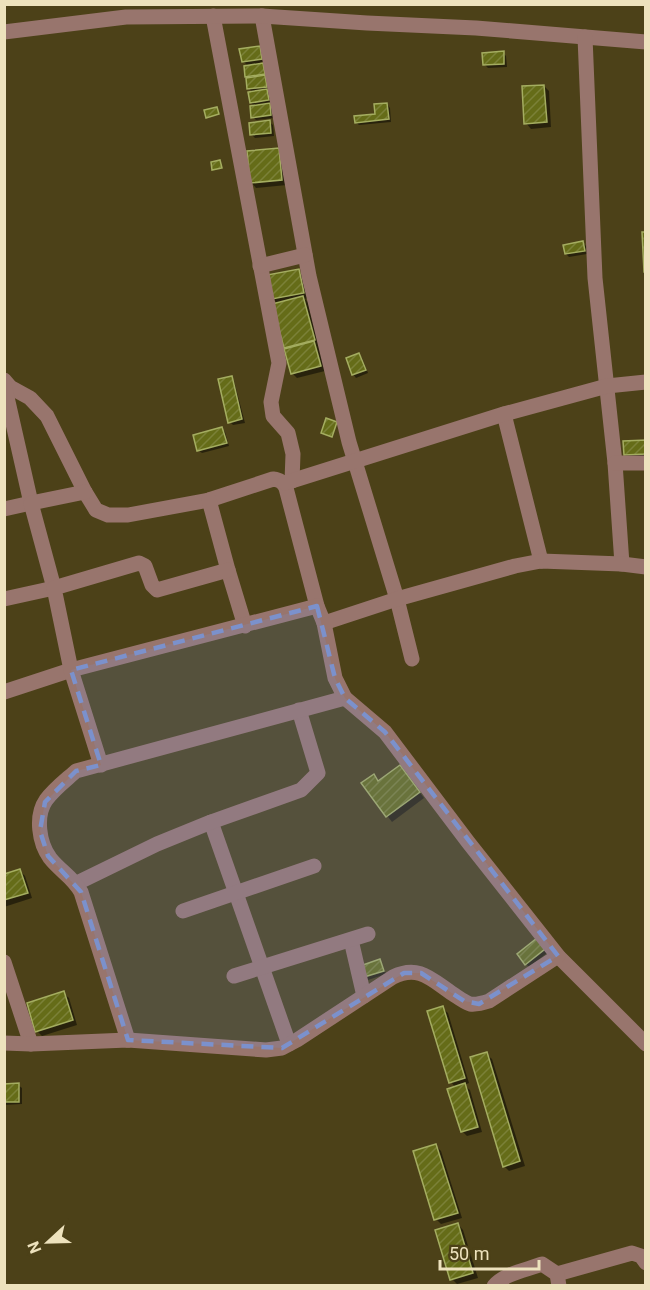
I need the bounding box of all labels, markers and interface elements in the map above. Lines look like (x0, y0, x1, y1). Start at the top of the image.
north arrow (18, 1212, 78, 1272)
scale bar (440, 1233, 539, 1271)
text: N (24, 1239, 45, 1256)
text: 50 m (449, 1243, 489, 1264)

